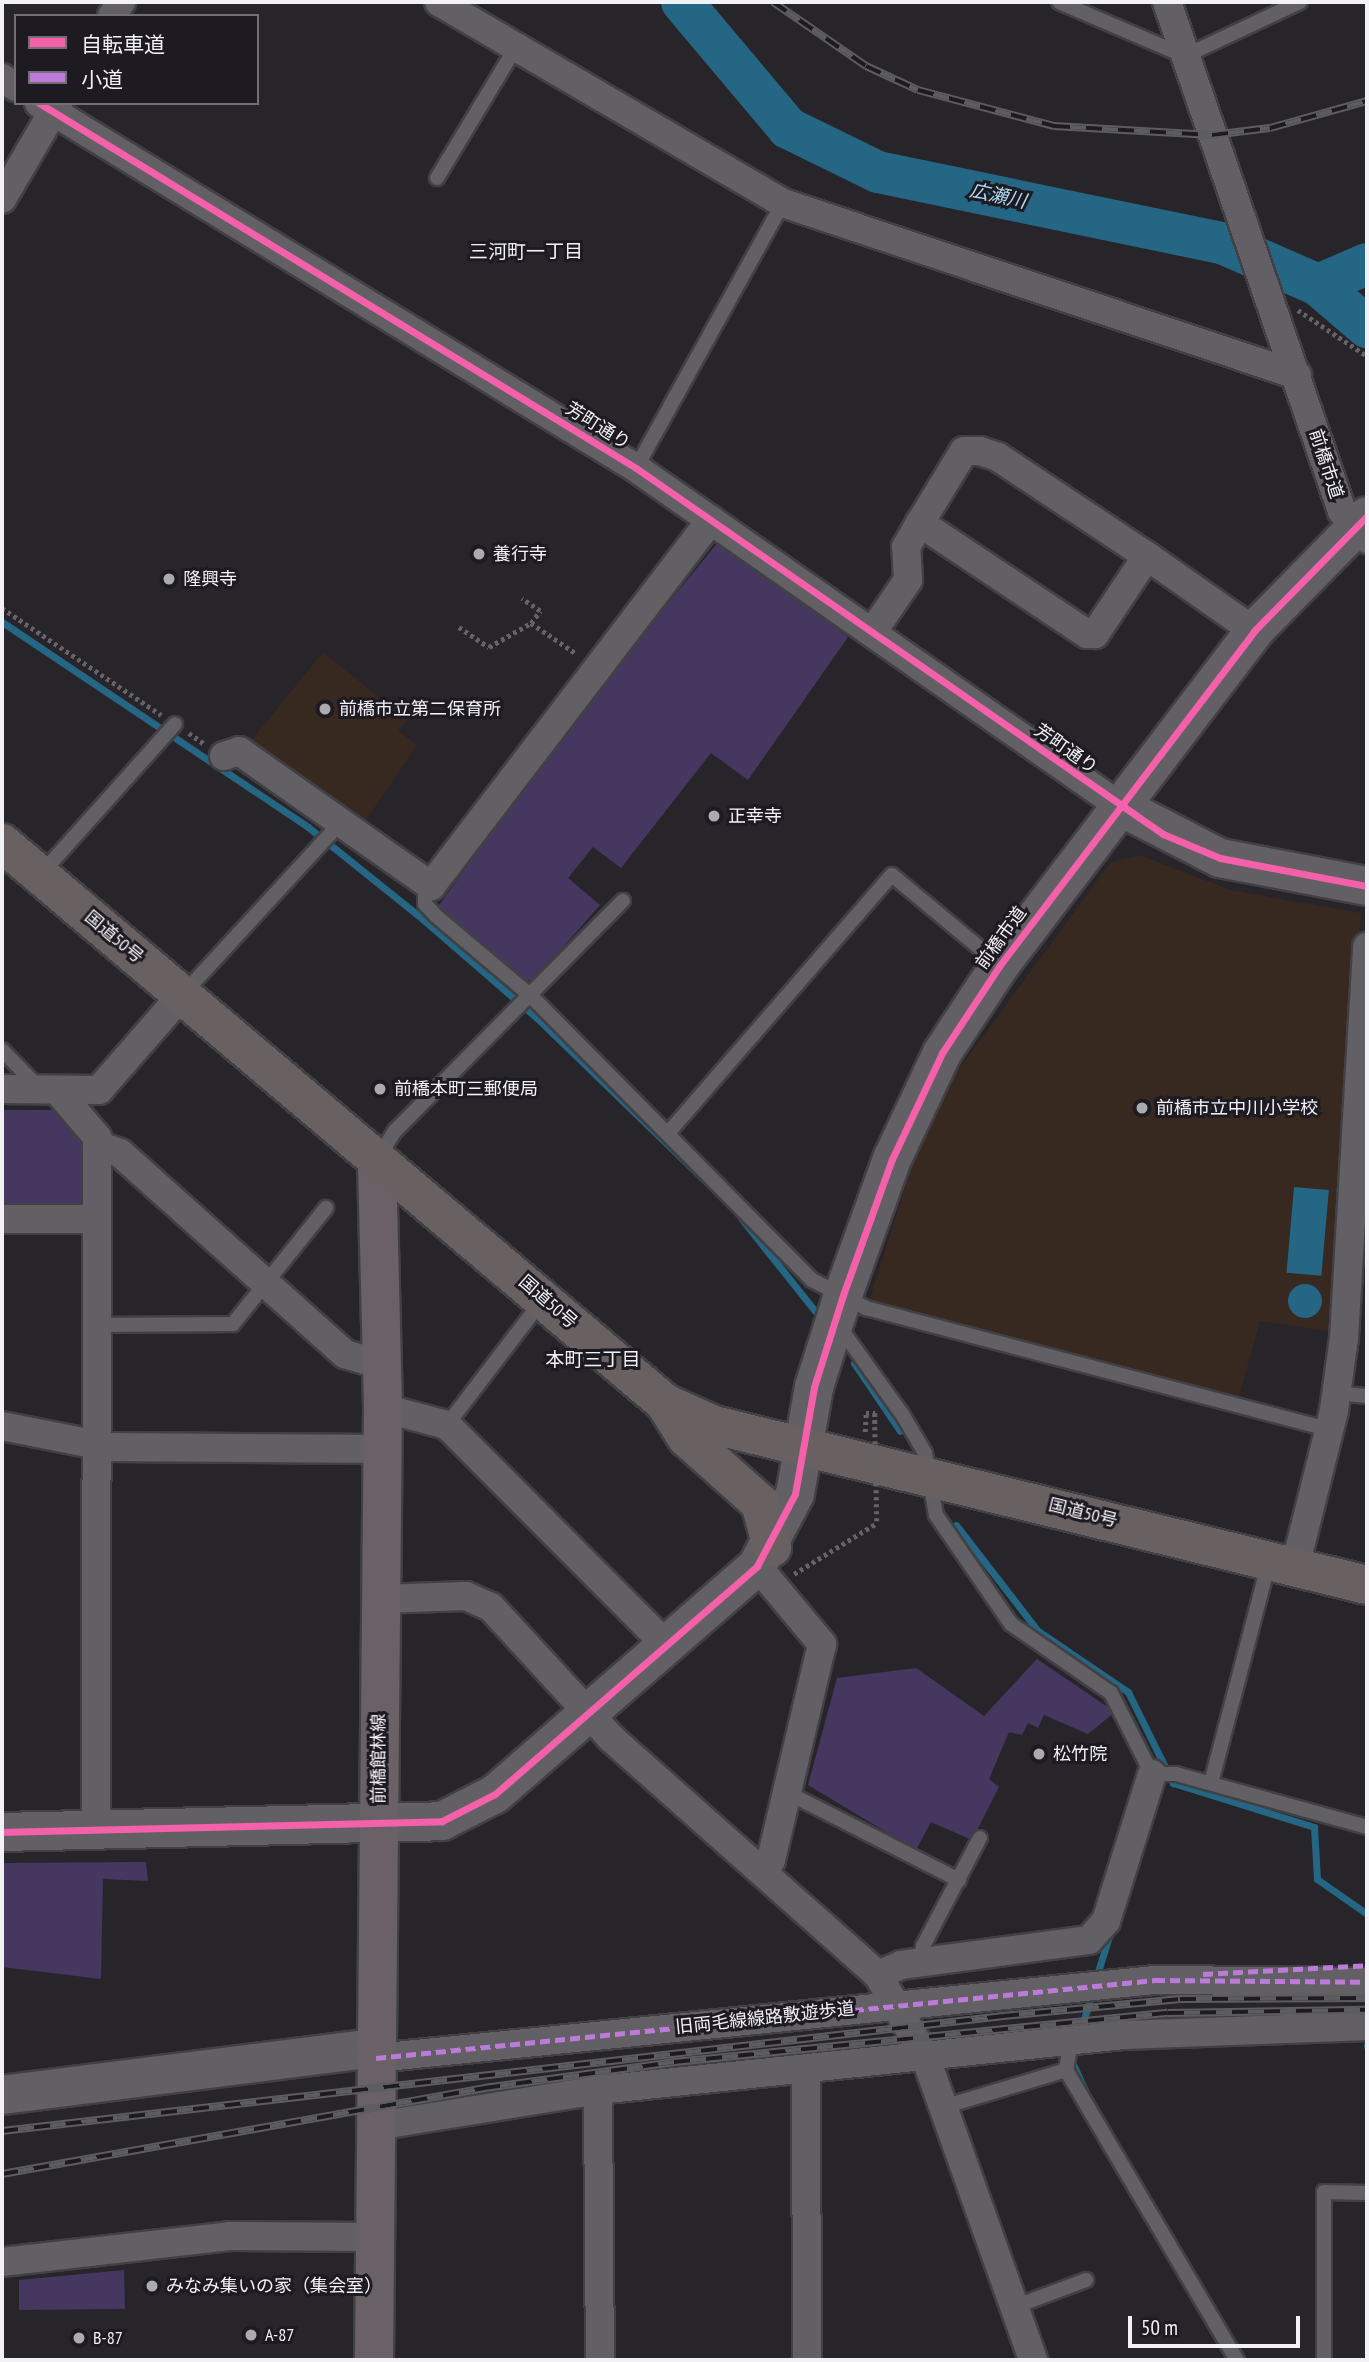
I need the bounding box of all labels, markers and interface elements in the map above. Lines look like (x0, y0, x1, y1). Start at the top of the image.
legend (14, 14, 259, 105)
text: 自転車道 (81, 31, 165, 58)
text: 小道 (81, 66, 123, 93)
water label: 広瀬川 (968, 179, 1028, 213)
district label: 三河町一丁目 (469, 241, 583, 263)
street label: 芳町通り (562, 398, 634, 454)
street label: 前橋市道 (1305, 426, 1347, 502)
place label: 養行寺 (493, 543, 547, 565)
marker: 養行寺 (471, 546, 487, 562)
place label: 隆興寺 (183, 568, 237, 590)
marker: 隆興寺 (161, 571, 177, 587)
place label: 前橋市立第二保育所 (339, 698, 501, 720)
marker: 前橋市立第二保育所 (317, 701, 333, 717)
street label: 芳町通り (1030, 720, 1102, 778)
place label: 正幸寺 (728, 805, 782, 827)
marker: 正幸寺 (706, 808, 722, 824)
street label: 前橋市道 (971, 903, 1031, 973)
street label: 国道50号 (80, 906, 148, 968)
place label: 前橋本町三郵便局 (394, 1078, 538, 1100)
marker: 前橋本町三郵便局 (372, 1081, 388, 1097)
place label: 前橋市立中川小学校 (1156, 1097, 1318, 1119)
marker: 前橋市立中川小学校 (1134, 1100, 1150, 1116)
street label: 国道50号 (514, 1271, 582, 1333)
district label: 本町三丁目 (546, 1349, 640, 1371)
street label: 国道50号 (1046, 1494, 1120, 1532)
street label: 前橋館林線 (368, 1714, 390, 1804)
place label: 松竹院 (1053, 1743, 1107, 1765)
marker: 松竹院 (1031, 1746, 1047, 1762)
street label: 旧両毛線線路敷遊歩道 (674, 1998, 856, 2038)
place label: みなみ集いの家（集会室） (166, 2275, 382, 2297)
marker: みなみ集いの家（集会室） (144, 2278, 160, 2294)
scale bar (1131, 2302, 1302, 2346)
text: 50 m (1141, 2314, 1178, 2341)
place label: A-87 (265, 2324, 294, 2346)
place label: B-87 (93, 2327, 123, 2349)
marker: A-87 (243, 2327, 259, 2343)
marker: B-87 (71, 2330, 87, 2346)

